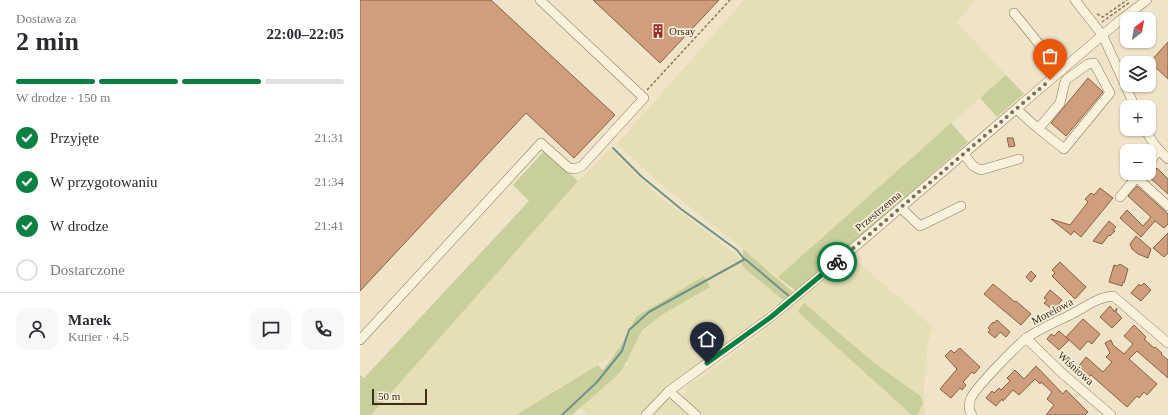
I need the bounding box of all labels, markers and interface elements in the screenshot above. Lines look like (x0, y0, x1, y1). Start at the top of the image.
text: Dostawa za (16, 11, 76, 26)
north arrow (1120, 12, 1156, 48)
map controls (1120, 12, 1156, 180)
building icon: Orsay (650, 23, 666, 39)
place label: Orsay (669, 25, 696, 37)
text: 22:00–22:05 (267, 26, 344, 42)
text: 2 min (16, 27, 79, 56)
pin (1033, 39, 1067, 80)
icon: bag (1039, 45, 1061, 67)
button: layers (1120, 56, 1156, 92)
text: W drodze · 150 m (16, 90, 110, 105)
button: + (1120, 100, 1156, 136)
icon: check (16, 127, 38, 149)
text: Przyjęte (50, 130, 99, 146)
text: 21:31 (314, 130, 344, 145)
button: − (1120, 144, 1156, 180)
icon: check (16, 171, 38, 193)
text: W przygotowaniu (50, 174, 158, 190)
text: 21:34 (314, 174, 344, 189)
street label: Przestrzenna (853, 188, 903, 234)
icon: check (16, 215, 38, 237)
text: W drodze (50, 218, 108, 234)
text: 21:41 (314, 218, 344, 233)
courier (817, 242, 857, 282)
icon: bike (826, 251, 848, 273)
text: Dostarczone (50, 262, 125, 278)
street label: Morelowa (1029, 295, 1075, 327)
button: person (16, 308, 58, 350)
button: chat (250, 308, 292, 350)
button: phone (302, 308, 344, 350)
text: Marek (68, 312, 111, 328)
pin (690, 322, 724, 363)
icon: home (696, 328, 718, 350)
text: Kurier · 4.5 (68, 329, 129, 344)
street label: Wiśniowa (1056, 349, 1097, 387)
scale bar (372, 387, 427, 406)
text: 50 m (378, 390, 400, 402)

